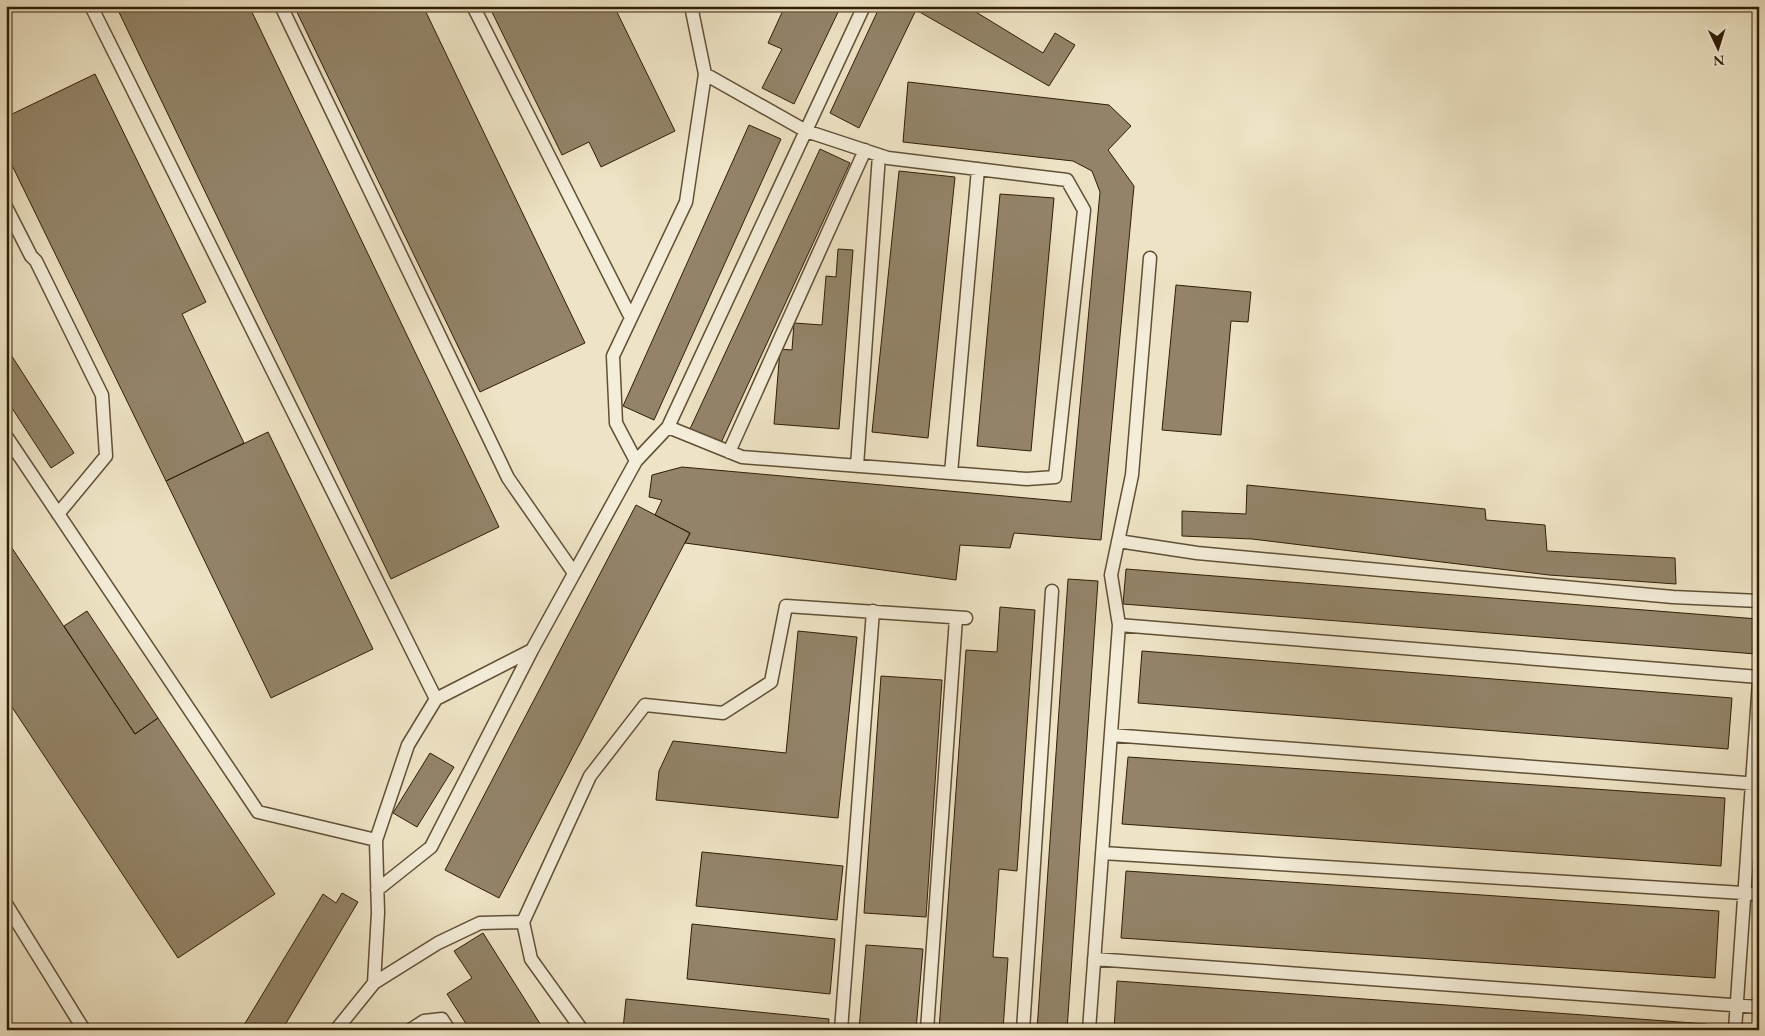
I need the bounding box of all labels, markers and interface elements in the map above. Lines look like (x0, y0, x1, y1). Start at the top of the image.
north arrow (1692, 22, 1742, 72)
text: N (1712, 52, 1725, 70)

